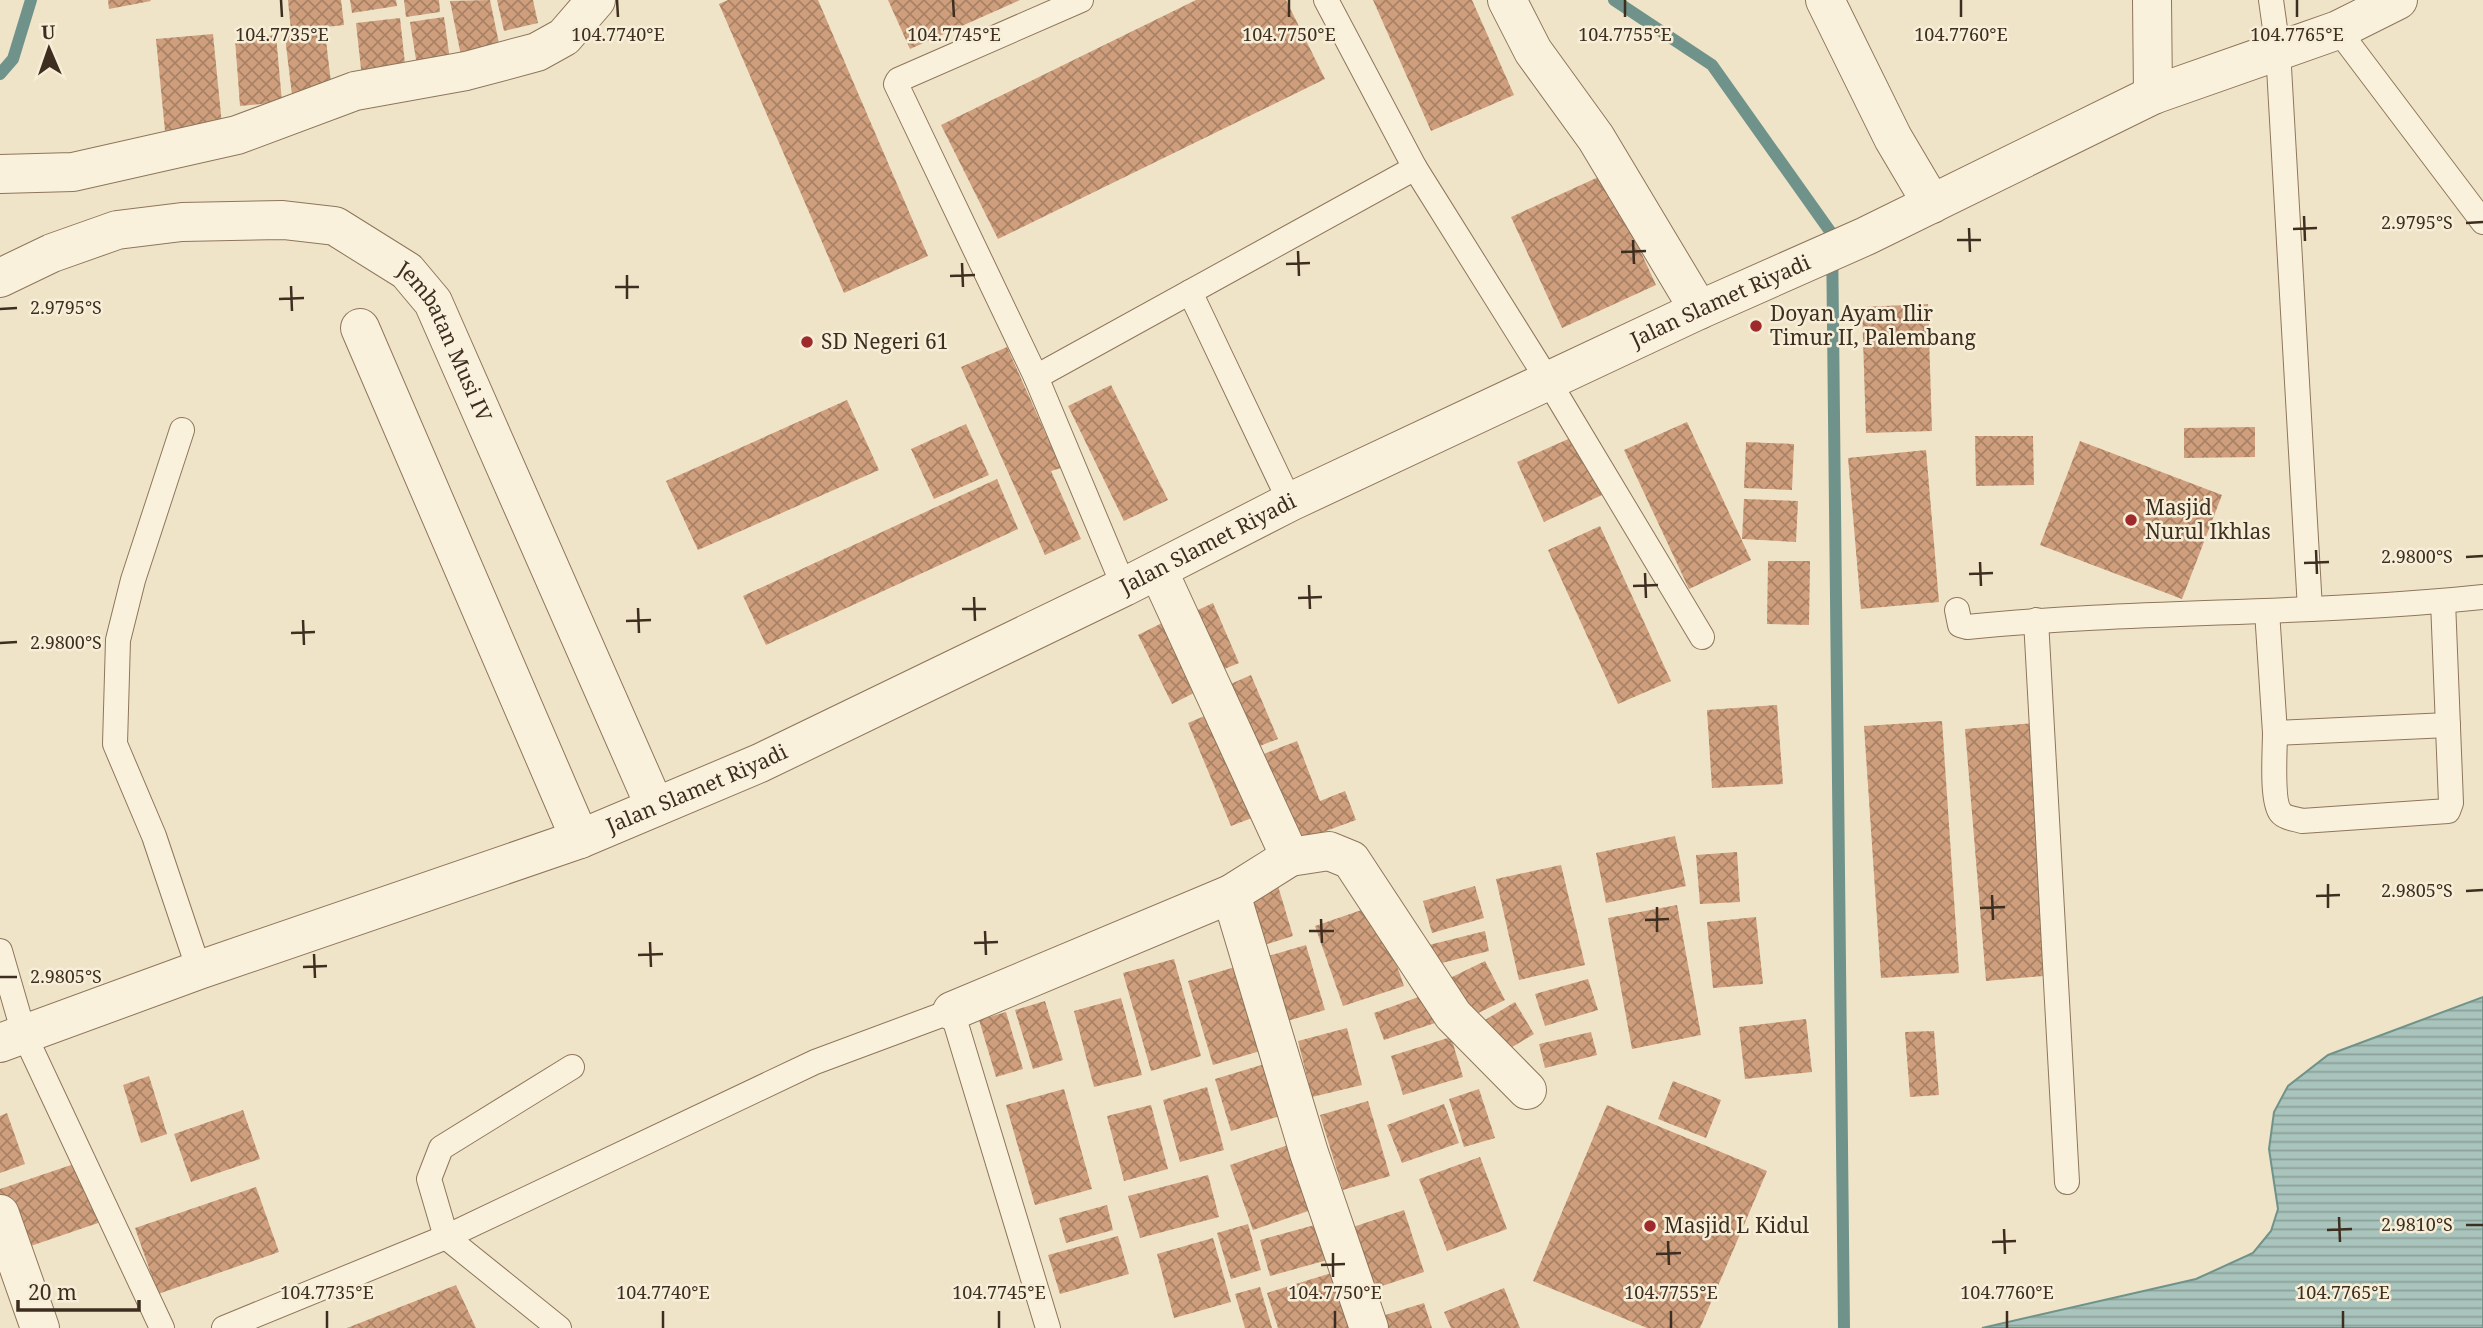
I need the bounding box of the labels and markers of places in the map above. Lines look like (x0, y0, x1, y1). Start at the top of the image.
place label: Doyan Ayam Ilir Timur II, Palembang (1770, 299, 1977, 351)
marker: Doyan Ayam Ilir Timur II, Palembang (1748, 318, 1764, 334)
place label: SD Negeri 61 (821, 327, 949, 355)
marker: SD Negeri 61 (799, 334, 815, 350)
place label: Masjid Nurul Ikhlas (2145, 493, 2271, 545)
marker: Masjid Nurul Ikhlas (2123, 512, 2139, 528)
place label: Masjid L Kidul (1664, 1211, 1810, 1239)
marker: Masjid L Kidul (1642, 1218, 1658, 1234)

